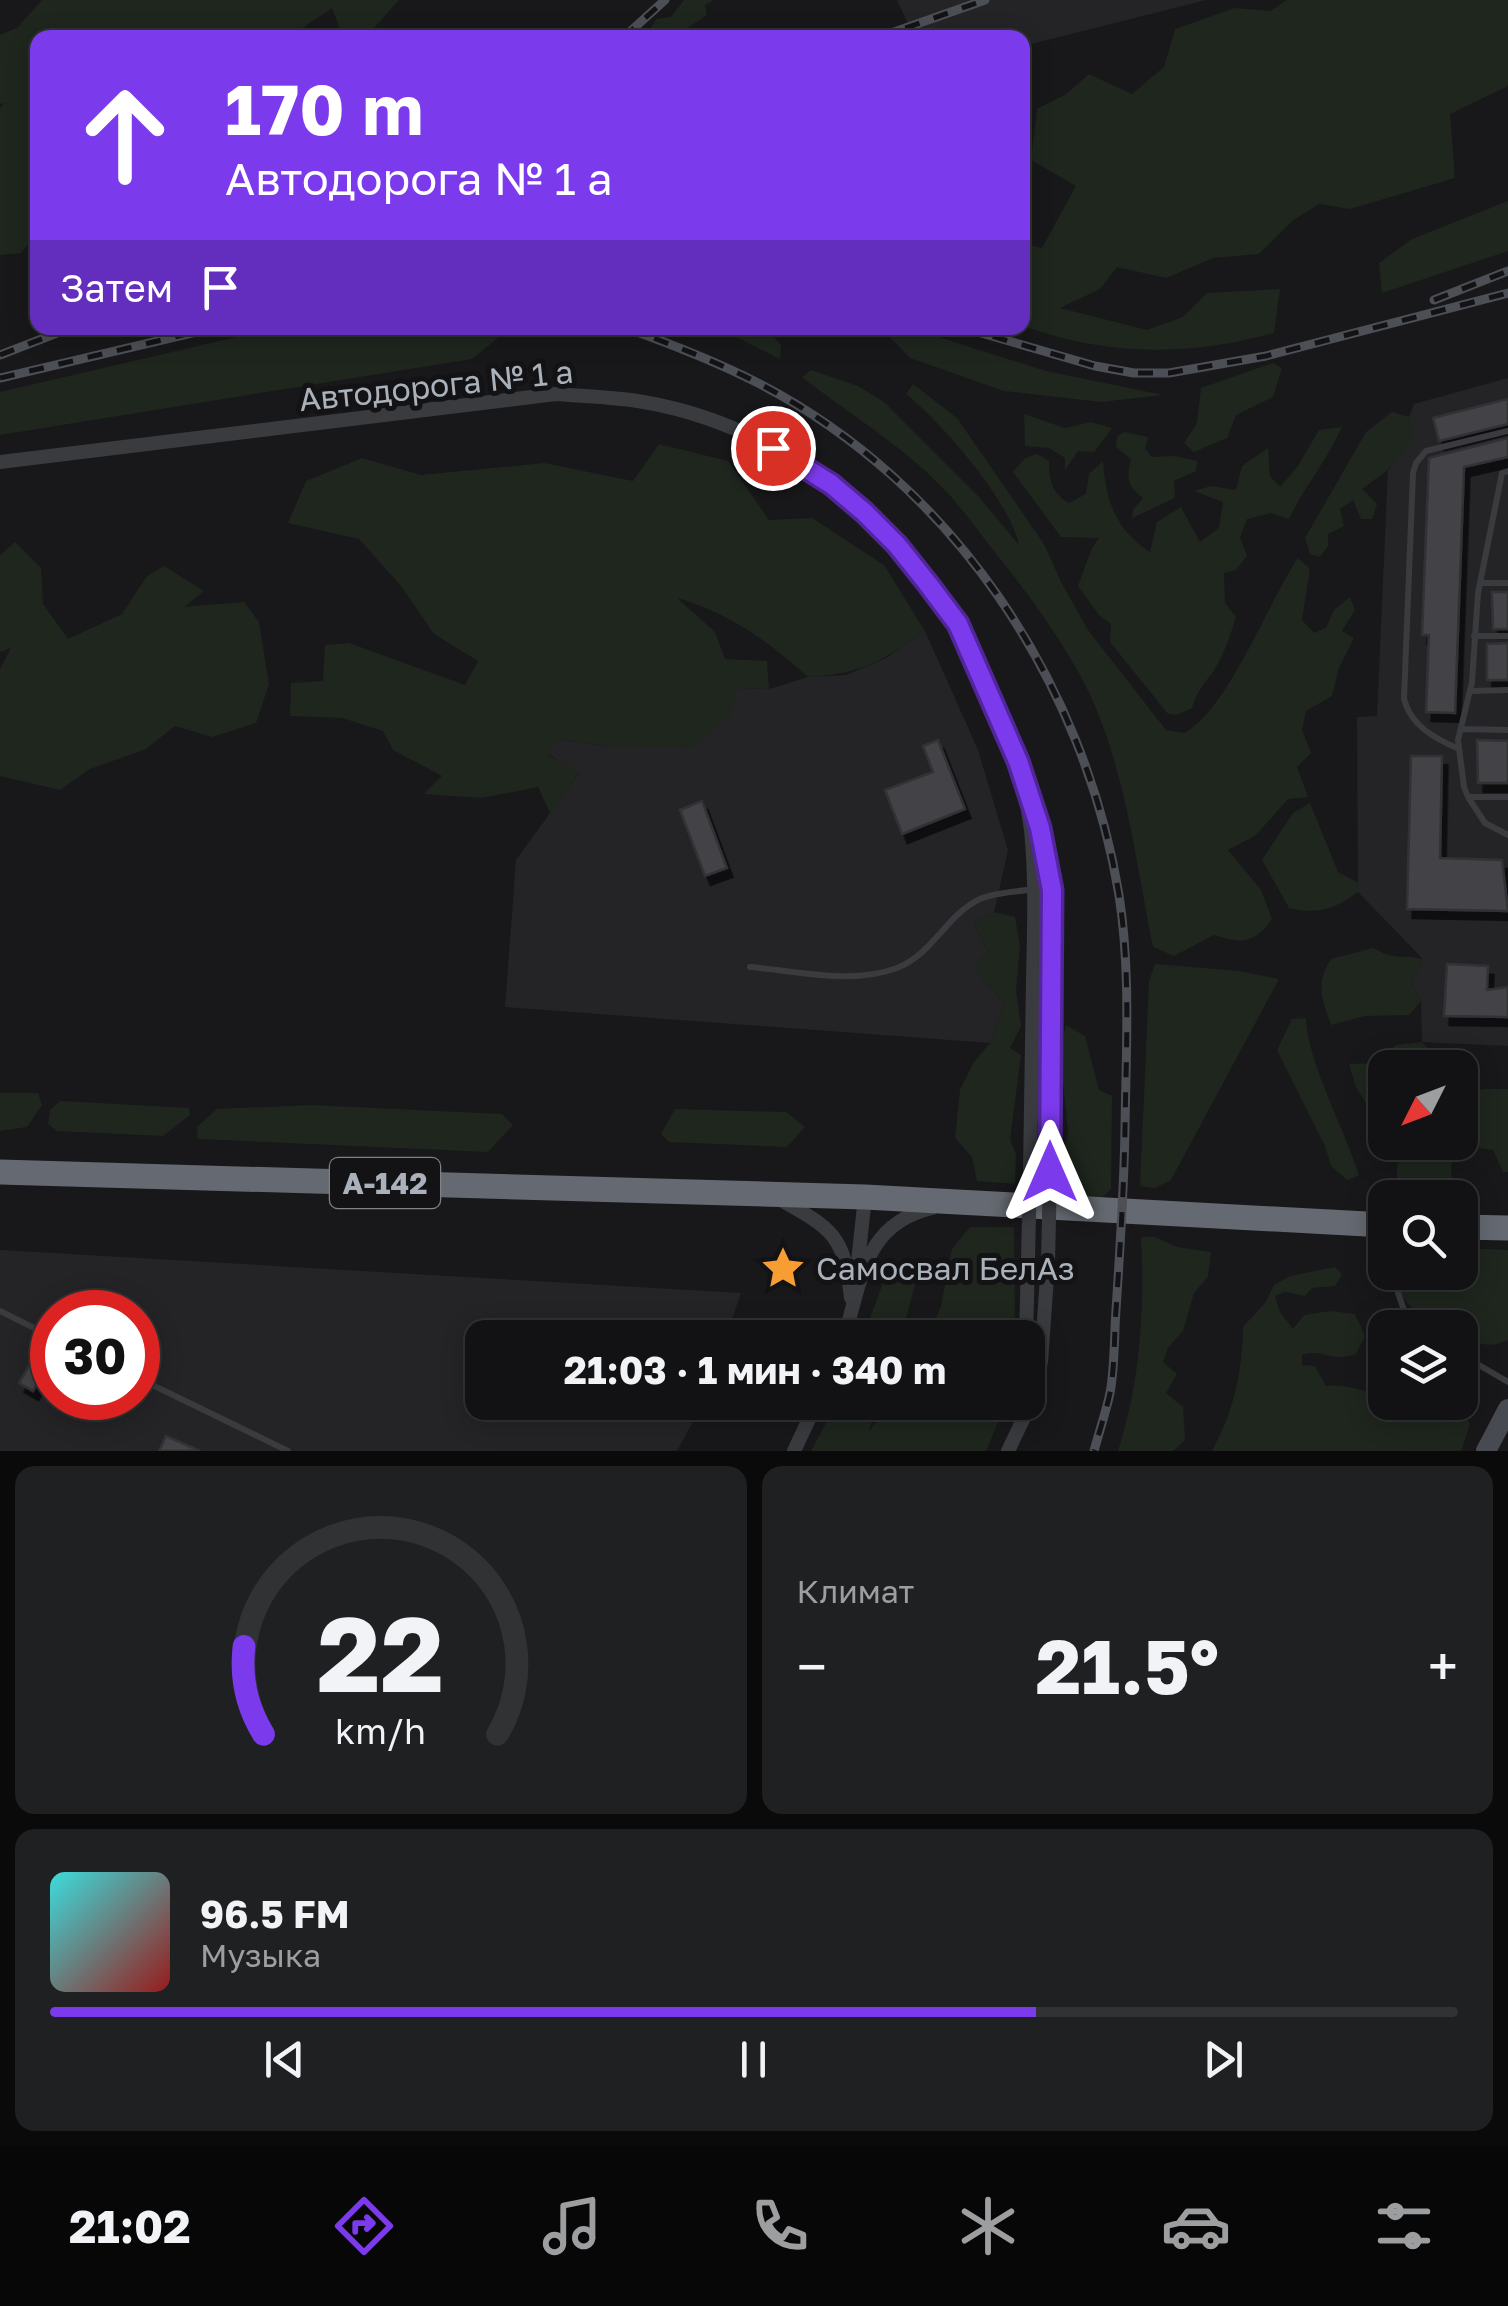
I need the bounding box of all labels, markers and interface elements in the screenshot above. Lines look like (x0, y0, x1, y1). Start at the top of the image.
text: 170 m (225, 66, 423, 150)
icon: ahead (60, 70, 190, 200)
text: Автодорога № 1 а (225, 151, 613, 205)
icon: arrive (193, 260, 248, 315)
text: Затем (60, 265, 173, 310)
street label: Автодорога № 1 а (297, 352, 575, 418)
pin (731, 406, 816, 491)
icon: arrive (746, 421, 801, 476)
north arrow (1368, 1050, 1478, 1160)
map controls (1368, 1050, 1478, 1420)
position arrow (998, 1120, 1102, 1224)
road number: А-142 (330, 1158, 440, 1208)
button: search (1368, 1180, 1478, 1290)
place icon: Самосвал БелАз (759, 1244, 807, 1292)
place label: Самосвал БелАз (816, 1249, 1075, 1287)
speed limit sign: 30 (30, 1290, 160, 1420)
button: layers (1368, 1310, 1478, 1420)
text: 21:03 · 1 мин · 340 m (564, 1347, 946, 1392)
text: Климат (797, 1572, 914, 1610)
text: 22 (317, 1590, 444, 1715)
text: 21.5° (1036, 1620, 1219, 1711)
text: − (797, 1633, 827, 1699)
text: + (1428, 1633, 1458, 1699)
text: km/h (335, 1709, 426, 1752)
text: 96.5 FM (200, 1891, 350, 1936)
text: Музыка (200, 1936, 321, 1974)
icon: previous (257, 2032, 312, 2087)
icon: pause (726, 2032, 781, 2087)
icon: next (1196, 2032, 1251, 2087)
icon: directions (329, 2191, 399, 2261)
icon: music (537, 2191, 607, 2261)
icon: phone (745, 2191, 815, 2261)
icon: climate (953, 2191, 1023, 2261)
icon: car (1161, 2191, 1231, 2261)
icon: filters (1369, 2191, 1439, 2261)
text: 21:02 (69, 2199, 191, 2253)

